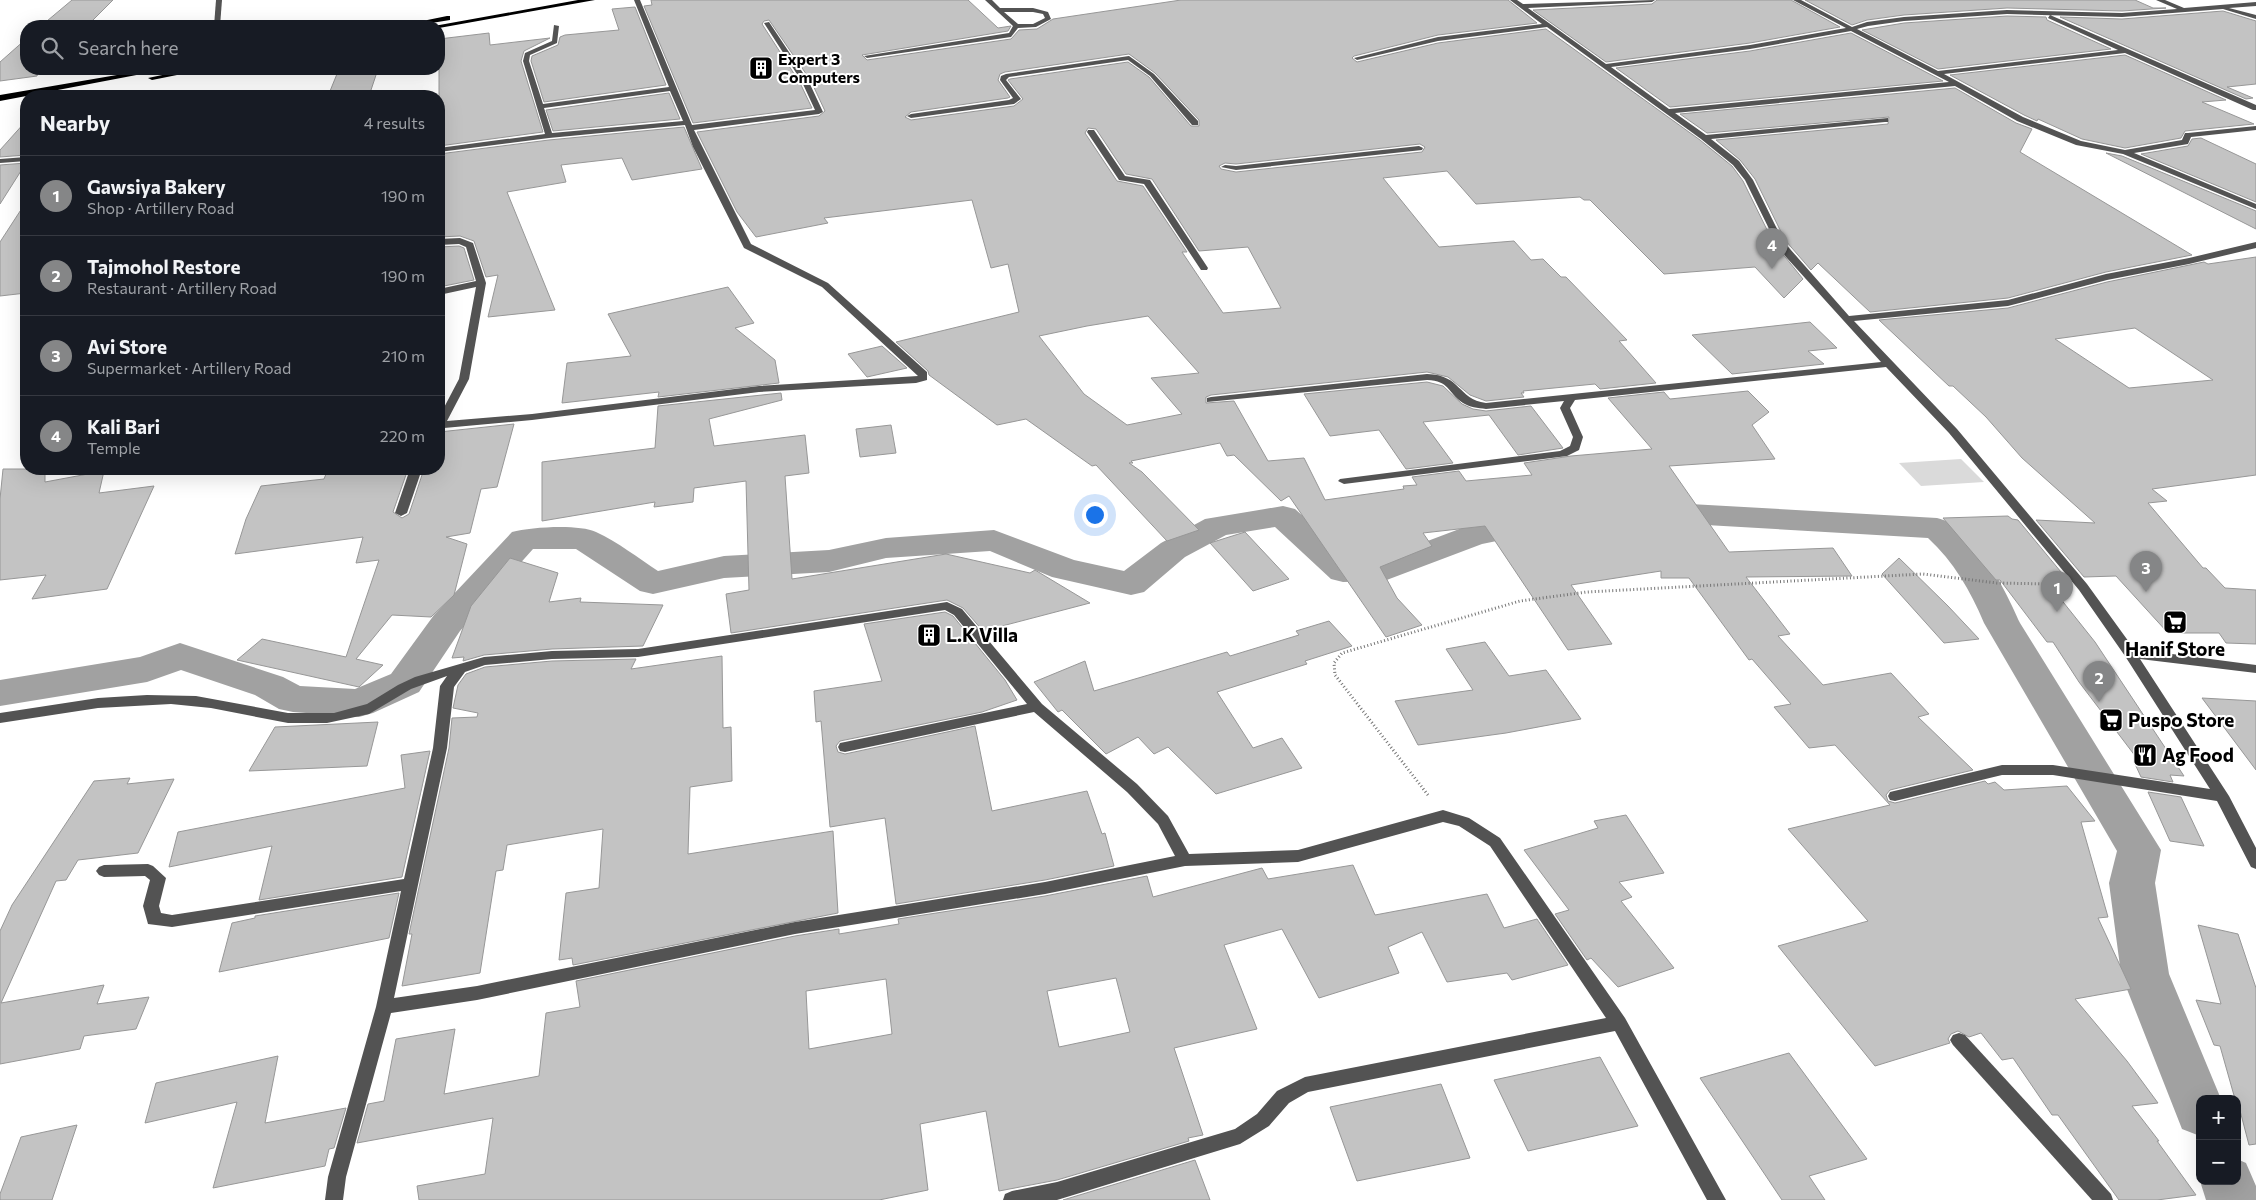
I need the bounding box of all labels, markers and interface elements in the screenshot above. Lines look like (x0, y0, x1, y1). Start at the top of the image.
search box (20, 20, 445, 75)
icon: search (38, 34, 66, 62)
text: Search here (78, 36, 178, 59)
place label: Expert 3 Computers (778, 49, 860, 86)
building icon: Expert 3 Computers (748, 55, 774, 81)
text: Nearby (40, 110, 110, 135)
text: 4 results (364, 113, 425, 132)
text: Gawsiya Bakery (87, 175, 226, 198)
text: 1 (52, 186, 60, 205)
text: 190 m (381, 186, 425, 205)
text: Shop · Artillery Road (87, 198, 234, 217)
pin: 4 (1756, 228, 1788, 269)
text: Tajmohol Restore (87, 255, 240, 278)
text: 2 (51, 266, 61, 285)
text: 190 m (381, 266, 425, 285)
text: Restaurant · Artillery Road (87, 278, 277, 297)
text: Avi Store (87, 335, 167, 358)
text: 3 (51, 346, 61, 365)
text: 210 m (382, 346, 425, 365)
text: Supermarket · Artillery Road (87, 358, 291, 377)
text: Kali Bari (87, 415, 160, 438)
text: 4 (51, 426, 61, 445)
text: 220 m (380, 426, 425, 445)
text: Temple (87, 438, 140, 457)
your location (1082, 502, 1108, 528)
pin: 3 (2130, 551, 2162, 592)
pin: 1 (2041, 571, 2073, 612)
supermarket icon: Hanif Store (2162, 609, 2188, 635)
building icon: L.K Villa (916, 622, 942, 648)
place label: L.K Villa (946, 623, 1018, 646)
place label: Hanif Store (2125, 637, 2225, 660)
pin: 2 (2083, 661, 2115, 702)
supermarket icon: Puspo Store (2098, 707, 2124, 733)
place label: Puspo Store (2128, 708, 2234, 731)
restaurant icon: Ag Food (2132, 742, 2158, 768)
place label: Ag Food (2162, 743, 2234, 766)
map controls (2196, 1095, 2241, 1185)
button: + (2196, 1095, 2241, 1140)
button: − (2196, 1140, 2241, 1185)

